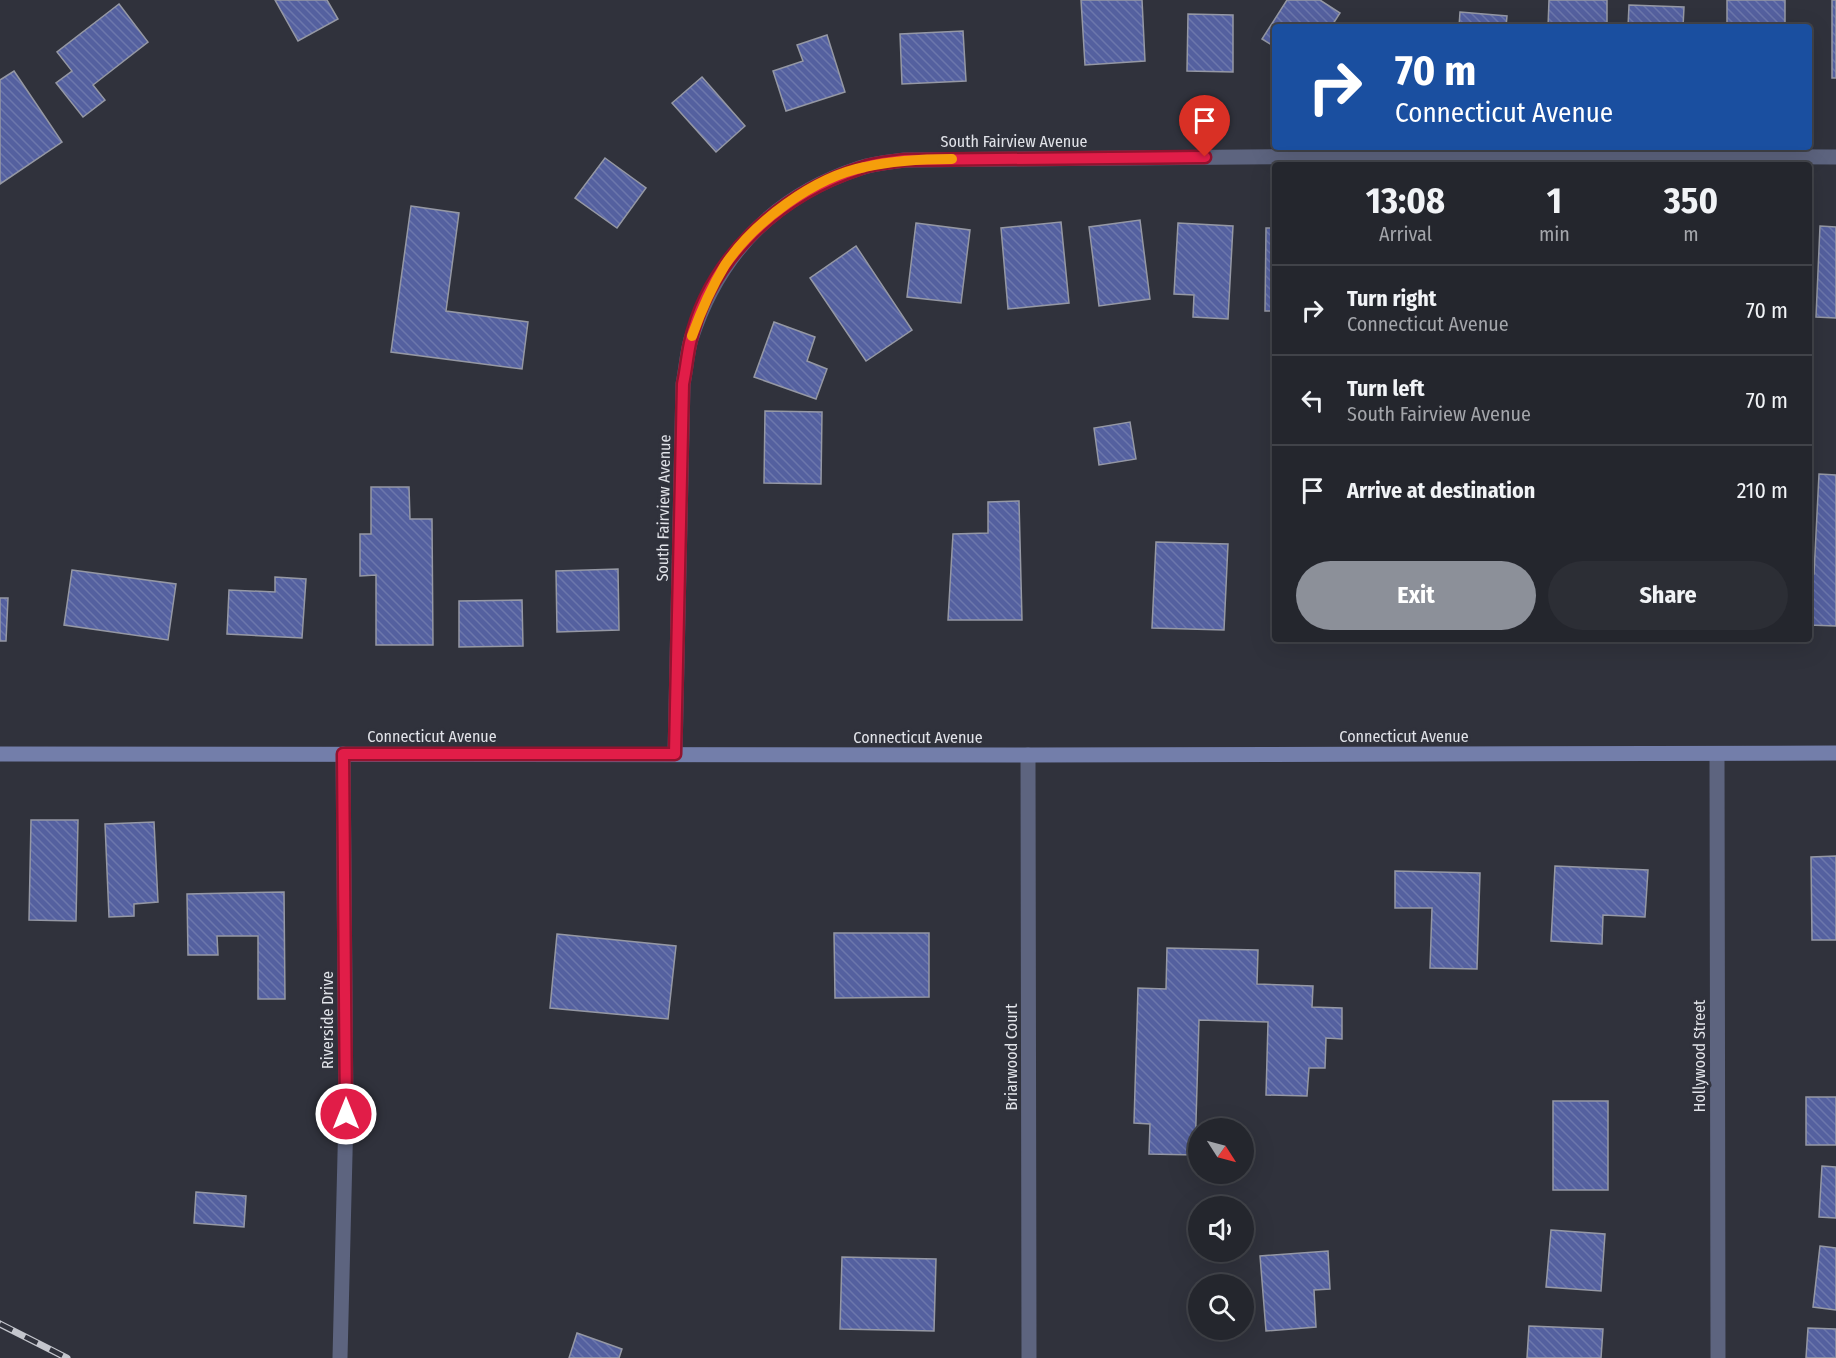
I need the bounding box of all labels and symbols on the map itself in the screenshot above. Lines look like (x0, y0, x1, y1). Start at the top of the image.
pin (1179, 95, 1230, 157)
street label: South Fairview Avenue (940, 132, 1088, 151)
street label: South Fairview Avenue (653, 434, 674, 582)
street label: Connecticut Avenue (367, 727, 497, 746)
street label: Connecticut Avenue (1339, 727, 1469, 746)
street label: Connecticut Avenue (853, 728, 983, 747)
street label: Riverside Drive (318, 971, 337, 1069)
street label: Hollywood Street (1690, 999, 1709, 1112)
street label: Briarwood Court (1002, 1003, 1021, 1110)
position arrow (314, 1082, 378, 1146)
north arrow (1188, 1118, 1254, 1184)

